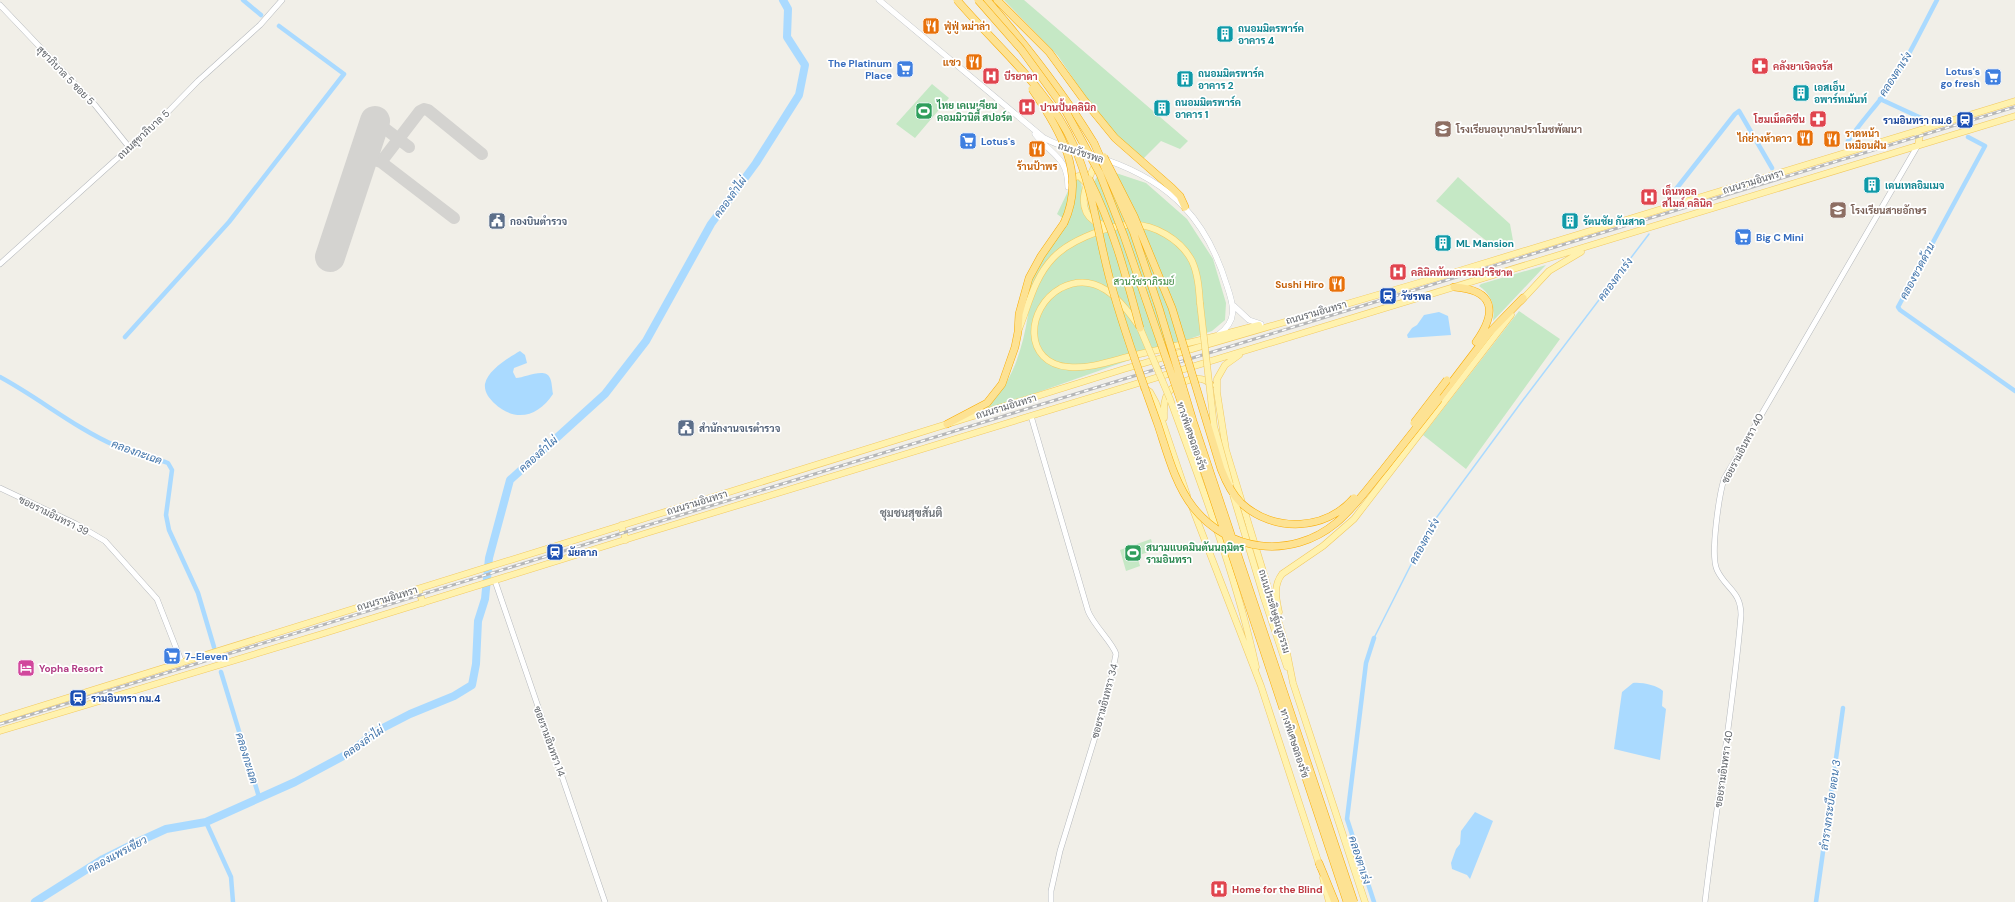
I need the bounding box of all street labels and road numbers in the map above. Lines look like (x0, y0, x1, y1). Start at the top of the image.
street label: สุขาภิบาล 5 ซอย 5 (33, 43, 97, 109)
street label: ถนนสุขาภิบาล 5 (114, 107, 173, 163)
street label: ถนนวัชรพล (1056, 139, 1106, 166)
street label: ถนนรามอินทรา (1721, 166, 1785, 197)
street label: ถนนรามอินทรา (1284, 298, 1348, 327)
street label: ถนนรามอินทรา (974, 391, 1038, 422)
street label: ทางพิเศษฉลองรัช (1174, 400, 1209, 472)
street label: ซอยรามอินทรา 40 (1718, 411, 1766, 486)
street label: ถนนรามอินทรา (665, 487, 729, 518)
street label: ซอยรามอินทรา 39 (16, 493, 91, 538)
street label: ถนนประดิษฐ์มนูธรรม (1255, 567, 1294, 655)
street label: ถนนรามอินทรา (355, 583, 419, 614)
street label: ซอยรามอินทรา 34 (1088, 662, 1121, 740)
street label: ซอยรามอินทรา 14 (531, 704, 568, 778)
street label: ทางพิเศษฉลองรัช (1277, 707, 1312, 779)
street label: ซอยรามอินทรา 40 (1712, 730, 1735, 808)

